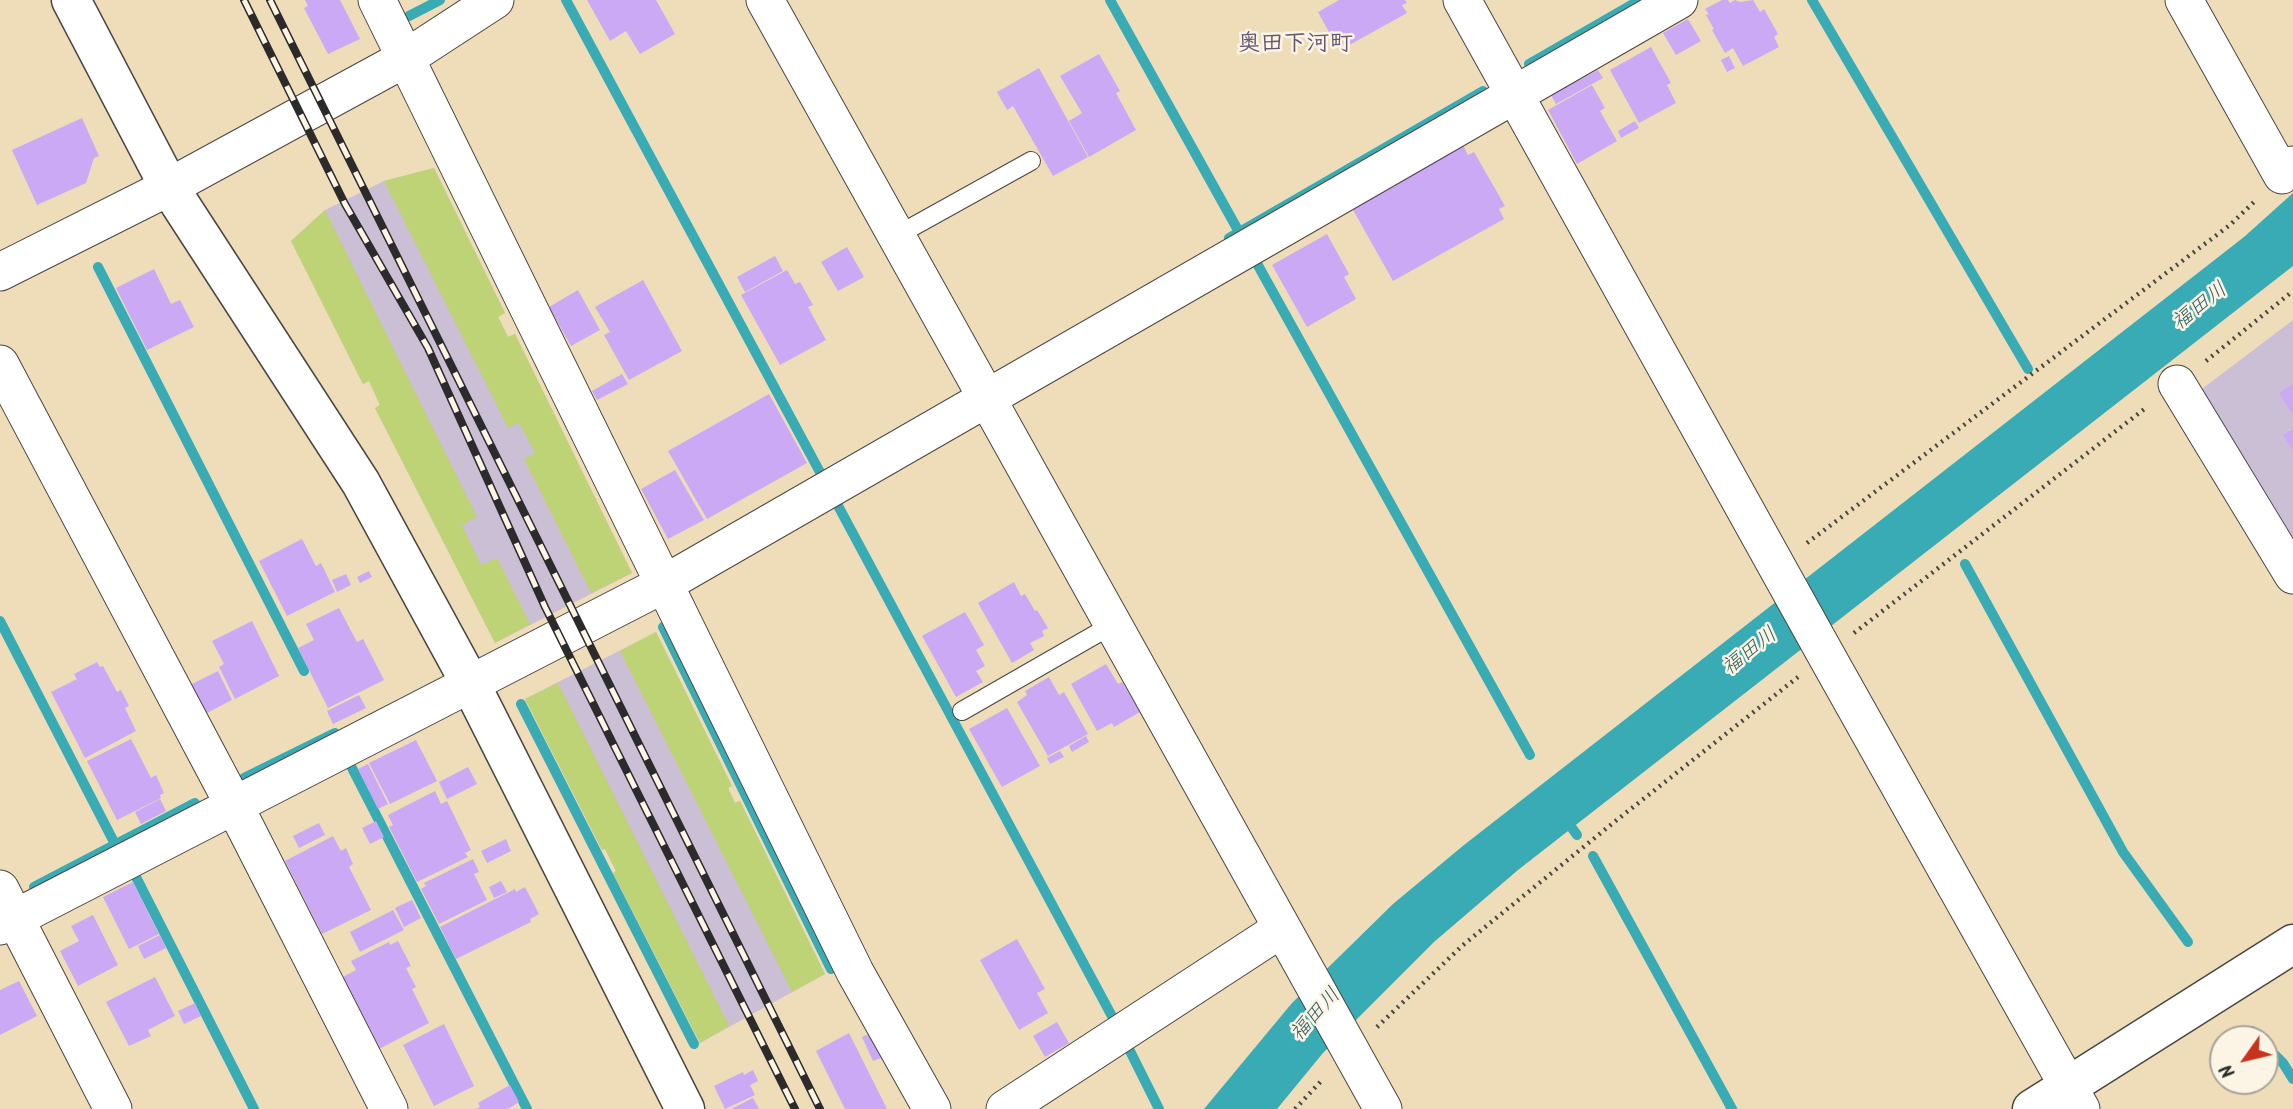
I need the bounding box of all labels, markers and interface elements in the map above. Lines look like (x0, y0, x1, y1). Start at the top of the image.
district label: 奥田下河町 (1238, 32, 1352, 60)
water label: 福田川 (2168, 279, 2234, 337)
water label: 福田川 (1718, 624, 1784, 682)
water label: 福田川 (1287, 984, 1347, 1048)
north arrow (2209, 1025, 2279, 1095)
text: N (2212, 1057, 2244, 1084)

